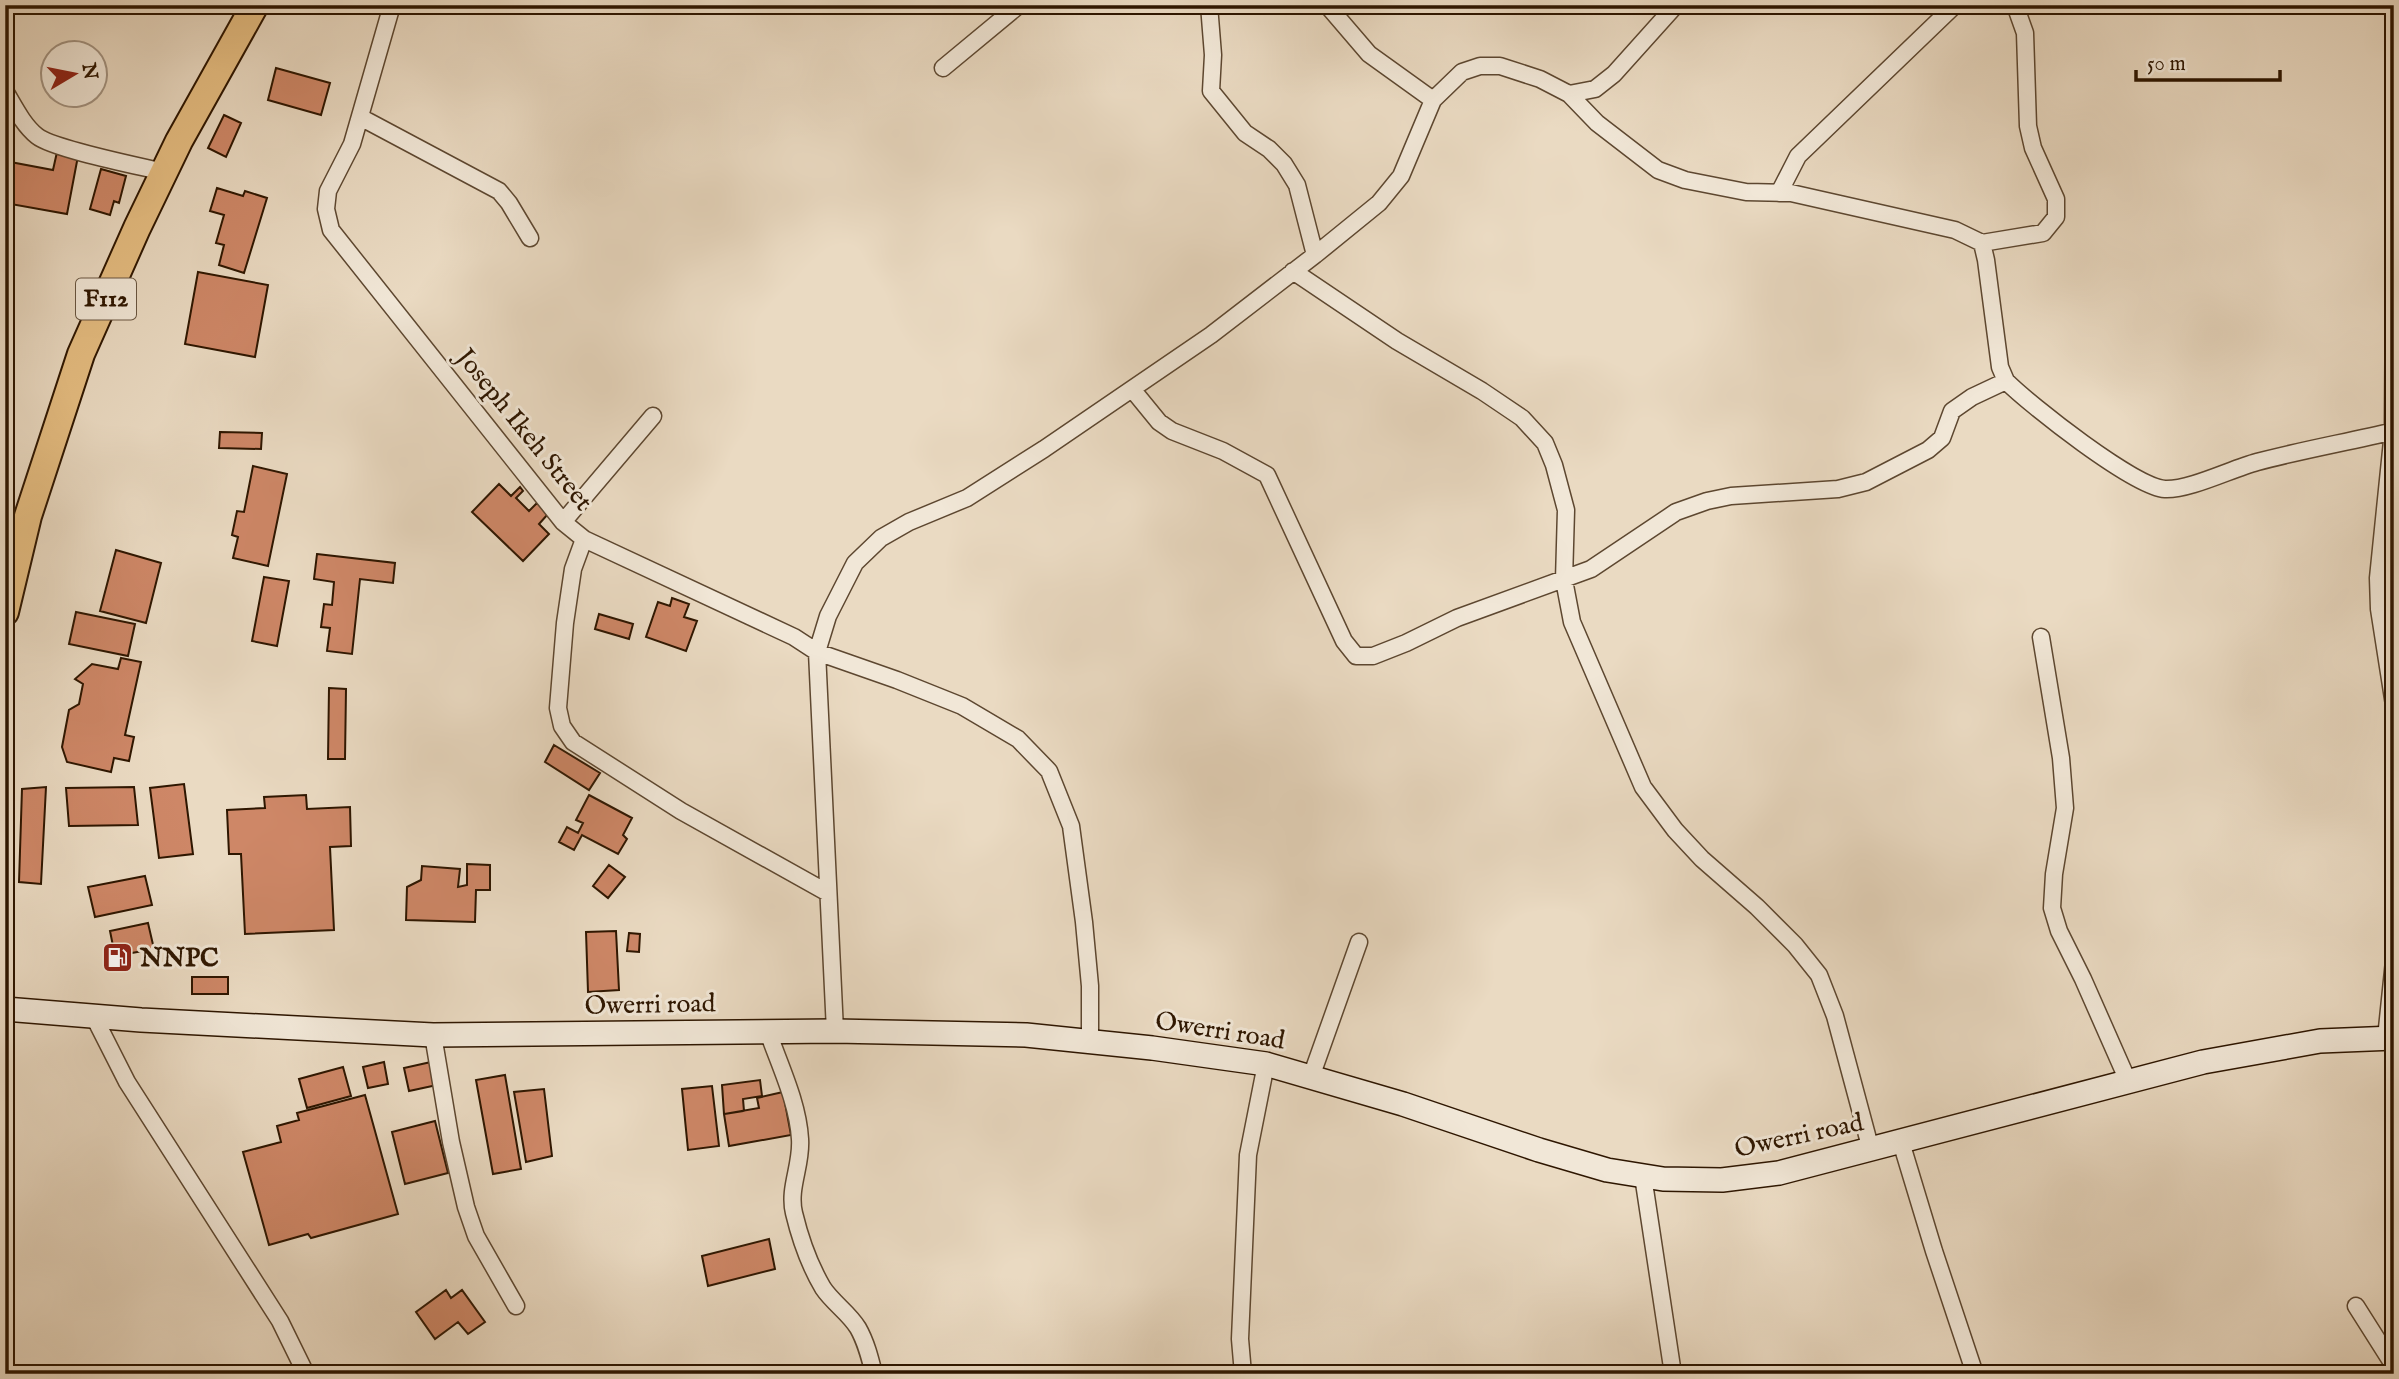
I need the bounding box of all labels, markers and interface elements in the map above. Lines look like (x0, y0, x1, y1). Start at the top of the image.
north arrow (38, 38, 108, 108)
scale bar (2136, 38, 2280, 82)
text: 50 m (2147, 51, 2186, 78)
text: N (75, 60, 102, 82)
road number: F112 (76, 278, 136, 320)
street label: Joseph Ikeh Street (447, 340, 600, 518)
fuel station icon: NNPC (100, 941, 134, 975)
place label: NNPC (139, 942, 219, 975)
street label: Owerri road (584, 987, 716, 1023)
street label: Owerri road (1153, 1004, 1287, 1058)
street label: Owerri road (1732, 1106, 1867, 1166)

